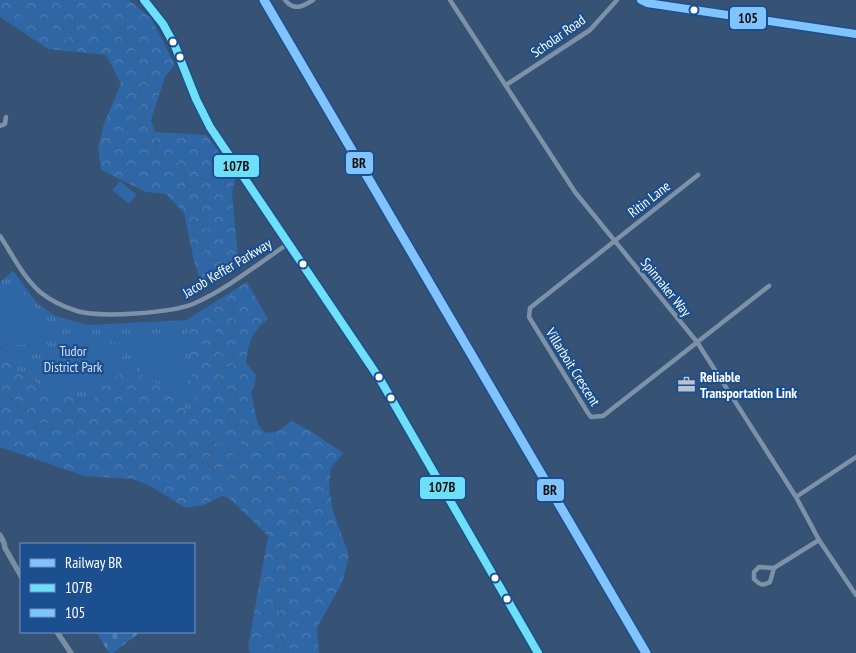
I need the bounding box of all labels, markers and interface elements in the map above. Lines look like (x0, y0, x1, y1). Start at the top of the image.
unlabelled marker (689, 5, 699, 15)
line badge: 105 (729, 6, 767, 30)
text: 105 (738, 9, 758, 27)
street label: Scholar Road (527, 11, 589, 61)
unlabelled marker (168, 37, 178, 47)
unlabelled marker (175, 52, 185, 62)
line badge: BR (345, 151, 374, 175)
line badge: 107B (213, 154, 260, 178)
text: BR (352, 154, 366, 172)
text: 107B (223, 157, 250, 175)
street label: Ritin Lane (624, 177, 674, 221)
street label: Jacob Keffer Parkway (178, 234, 275, 302)
street label: Spinnaker Way (637, 254, 696, 321)
unlabelled marker (298, 259, 308, 269)
street label: Villarboit Crescent (541, 324, 604, 409)
park label: Tudor District Park (44, 342, 103, 376)
place label: Reliable Transportation Link (700, 368, 797, 402)
unlabelled marker (374, 372, 384, 382)
office icon: Reliable Transportation Link (676, 375, 696, 395)
unlabelled marker (386, 393, 396, 403)
line badge: 107B (419, 476, 466, 500)
text: 107B (429, 478, 456, 496)
line badge: BR (536, 478, 565, 502)
text: BR (543, 481, 557, 499)
legend (20, 543, 195, 633)
text: Railway BR (65, 553, 122, 572)
unlabelled marker (490, 573, 500, 583)
text: 107B (65, 578, 92, 597)
unlabelled marker (502, 594, 512, 604)
text: 105 (65, 603, 85, 622)

